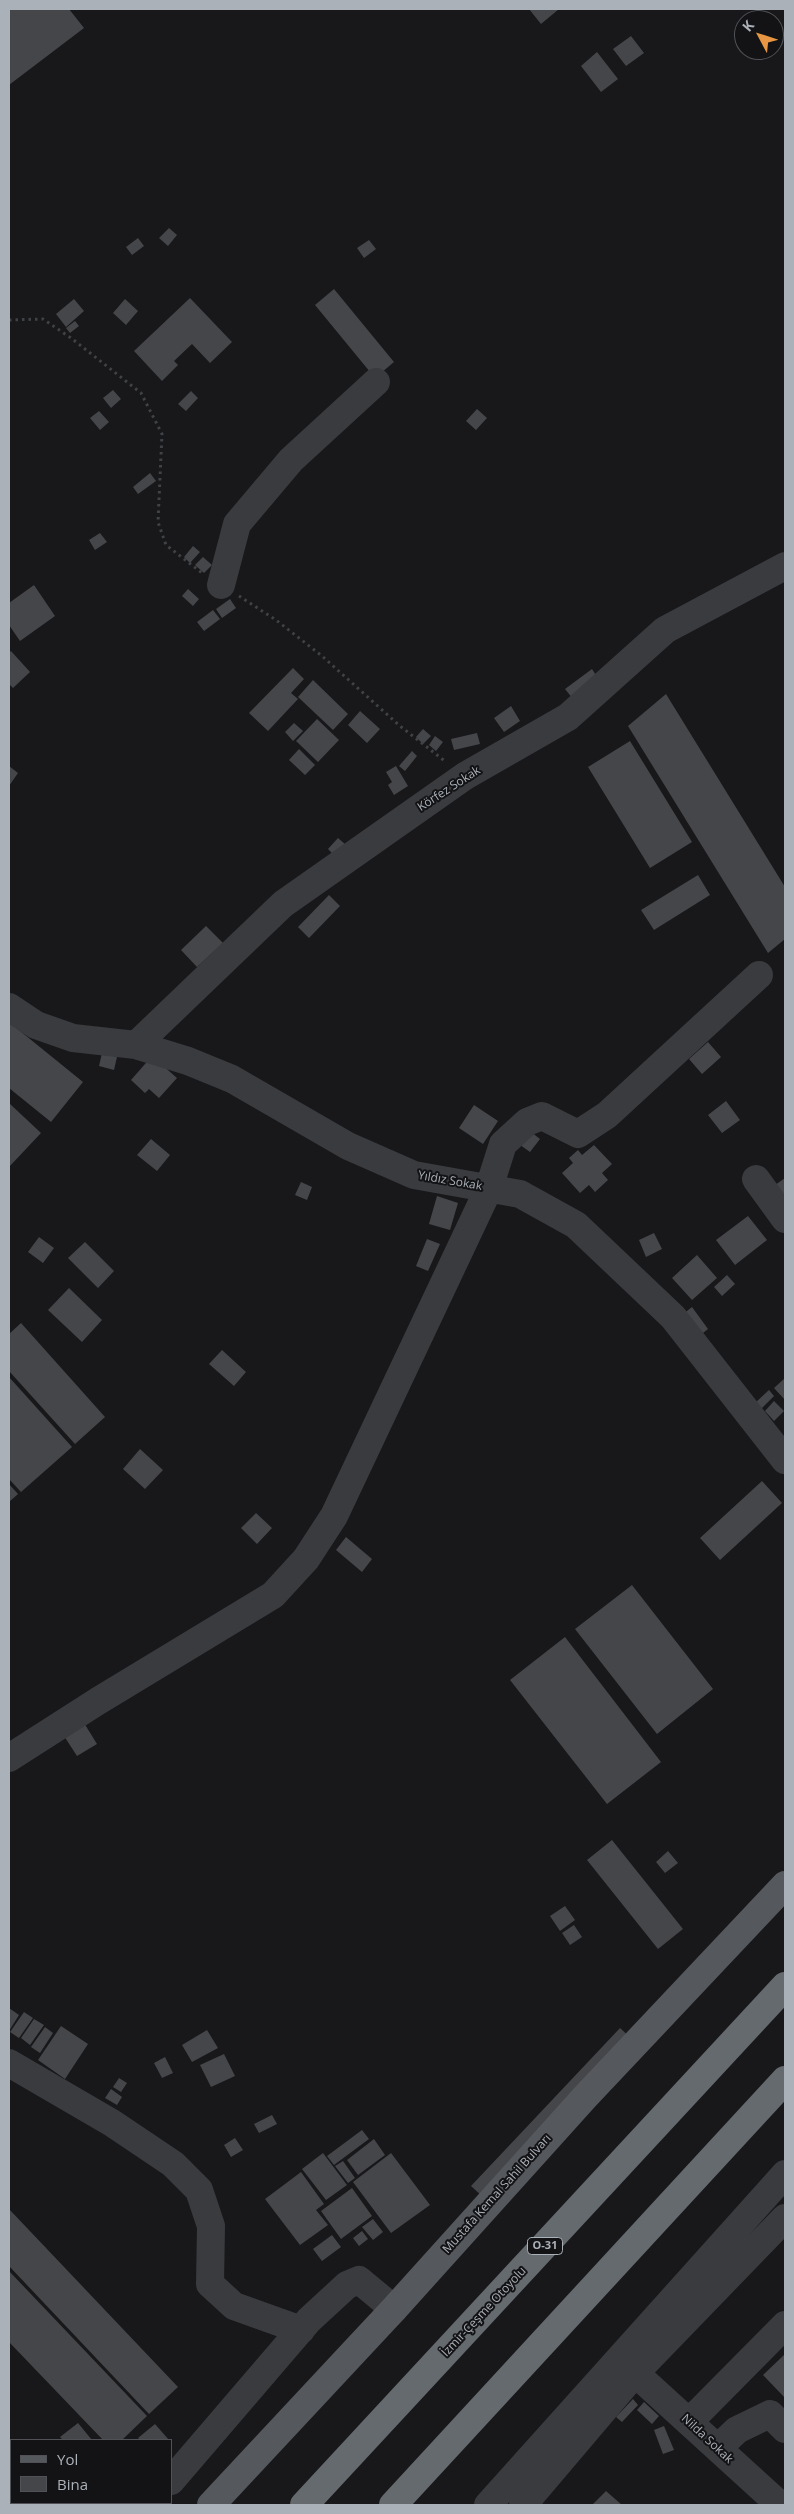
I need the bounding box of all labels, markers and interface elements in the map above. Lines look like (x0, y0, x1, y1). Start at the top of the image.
north arrow (734, 10, 784, 60)
text: K (738, 16, 758, 35)
street label: Körfez Sokak (415, 763, 483, 815)
street label: Yıldız Sokak (417, 1168, 483, 1194)
street label: Mustafa Kemal Sahil Bulvarı (440, 2132, 554, 2256)
road number: O-31 (528, 2238, 562, 2254)
street label: İzmir-Çeşme Otoyolu (439, 2264, 529, 2360)
street label: Nilda Sokak (678, 2411, 736, 2467)
legend (10, 2439, 172, 2504)
text: Yol (57, 2449, 78, 2469)
text: Bina (57, 2474, 88, 2494)

